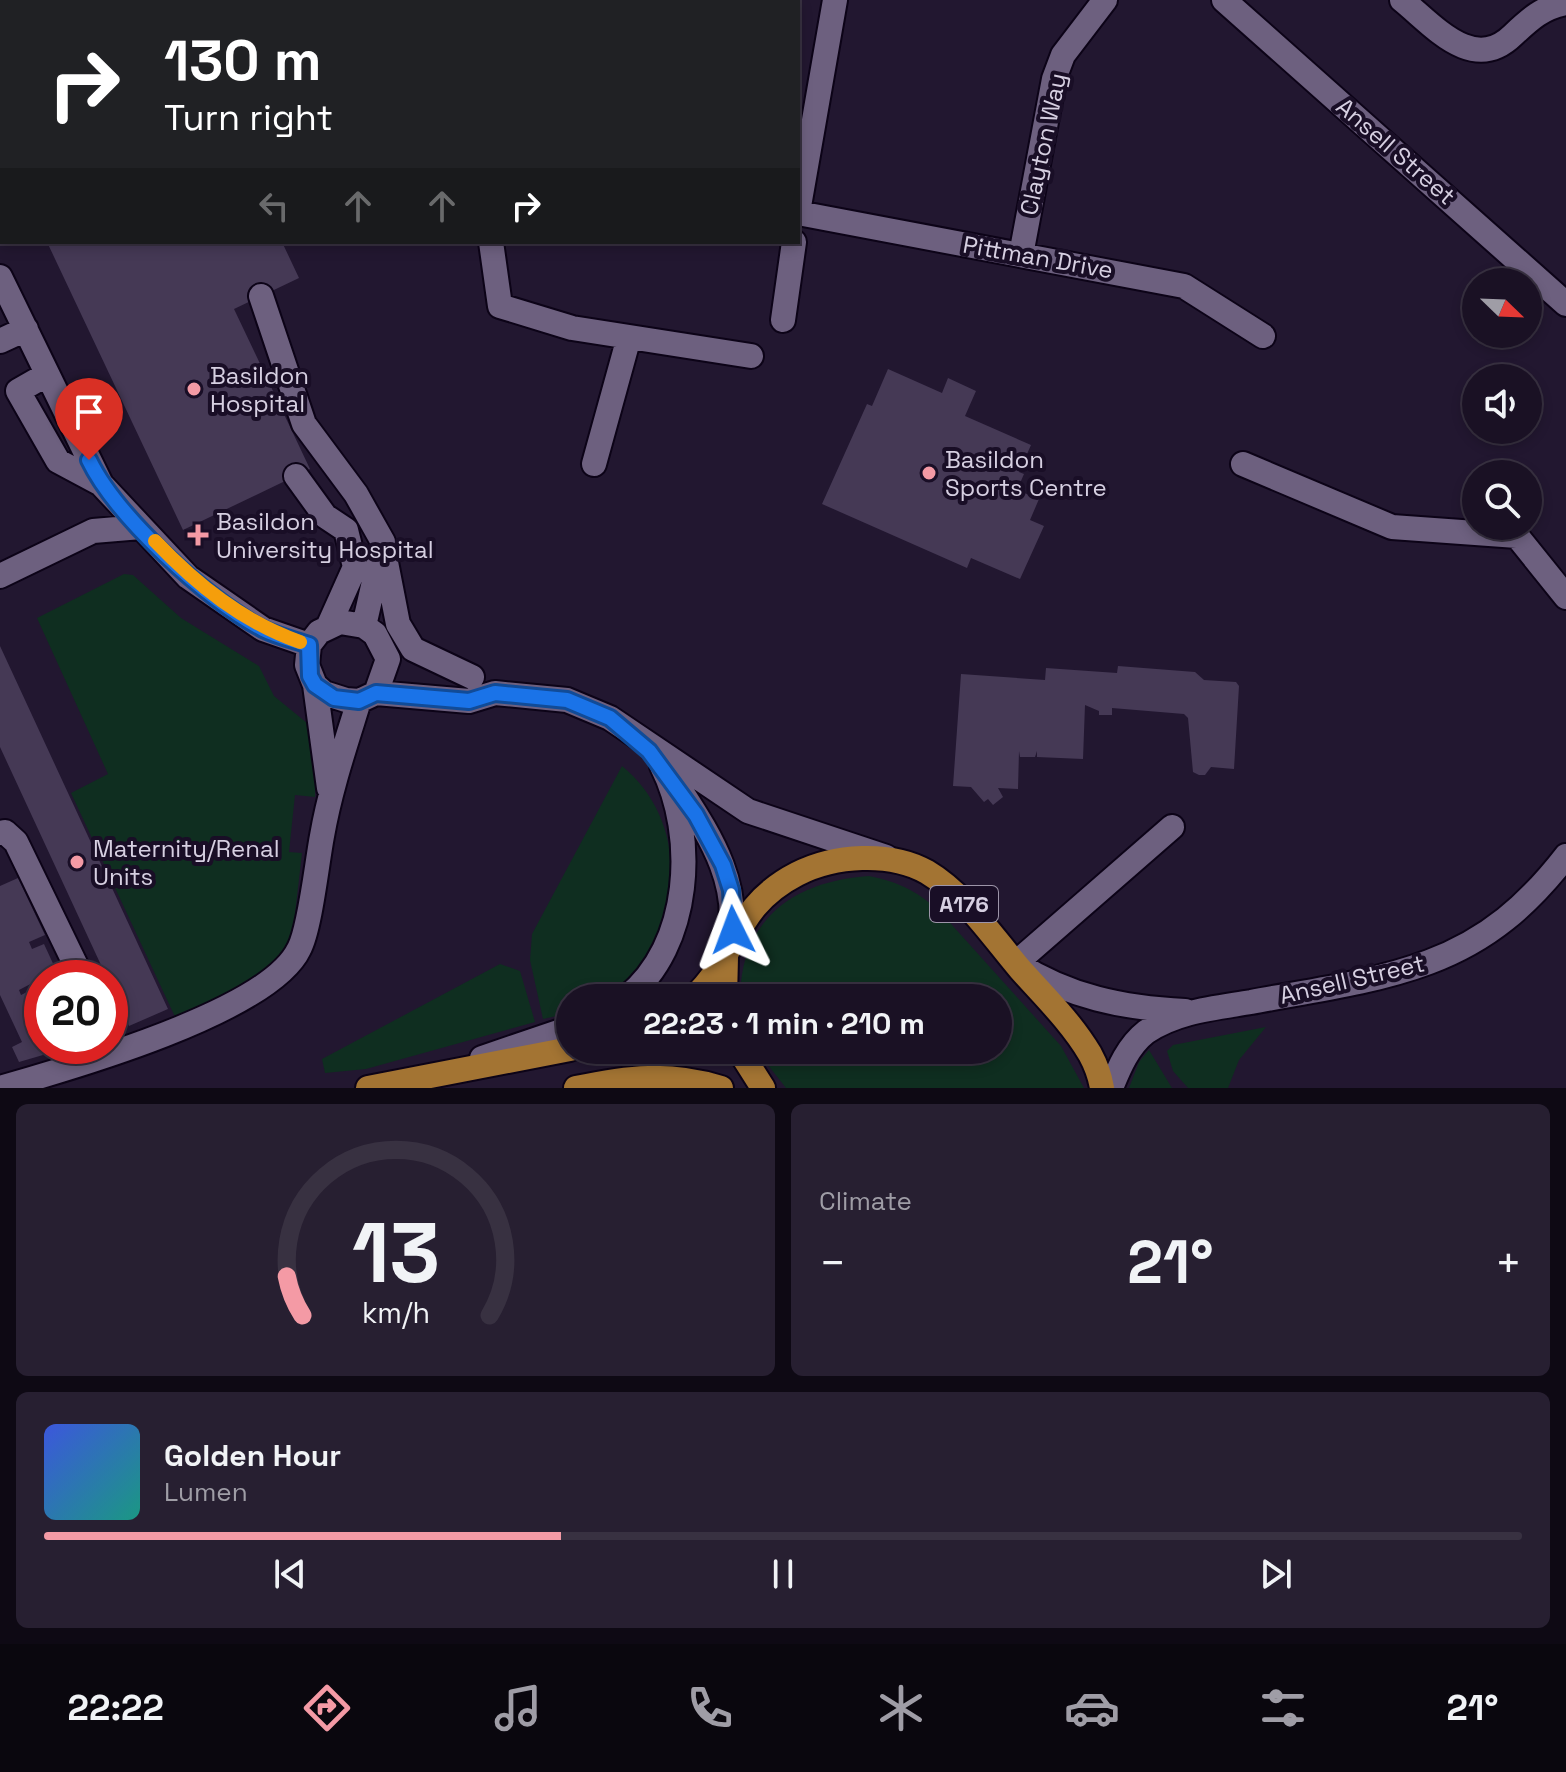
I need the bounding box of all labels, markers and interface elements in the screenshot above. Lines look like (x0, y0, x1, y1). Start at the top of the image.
text: 130 m (164, 25, 322, 96)
icon: right (32, 32, 136, 136)
street label: Clayton Way (1013, 70, 1073, 218)
street label: Ansell Street (1330, 91, 1462, 211)
text: Turn right (164, 95, 333, 141)
icon: left (252, 184, 296, 228)
icon: ahead (336, 184, 380, 228)
icon: ahead (420, 184, 464, 228)
icon: right (504, 184, 548, 228)
street label: Pittman Drive (961, 229, 1115, 285)
north arrow (1462, 268, 1542, 348)
map controls (1462, 268, 1542, 540)
place label: Basildon Hospital (210, 360, 309, 419)
button: sound (1462, 364, 1542, 444)
pin (55, 378, 123, 460)
marker: Basildon Hospital (185, 380, 203, 398)
icon: arrive (67, 390, 111, 434)
place label: Basildon Sports Centre (945, 444, 1107, 503)
button: search (1462, 460, 1542, 540)
marker: Basildon Sports Centre (920, 464, 938, 482)
place label: Basildon University Hospital (216, 506, 434, 565)
marker: Basildon University Hospital (187, 524, 209, 546)
place label: Maternity/Renal Units (93, 833, 280, 892)
marker: Maternity/Renal Units (68, 853, 86, 871)
road number: A176 (930, 886, 998, 922)
position arrow (691, 888, 775, 972)
street label: Ansell Street (1276, 947, 1428, 1011)
speed limit sign: 20 (24, 960, 128, 1064)
text: 22:23 · 1 min · 210 m (643, 1004, 925, 1043)
text: Climate (819, 1184, 912, 1218)
text: 13 (351, 1200, 440, 1306)
text: 21° (1127, 1224, 1214, 1301)
text: − (819, 1235, 846, 1291)
text: + (1495, 1235, 1522, 1291)
text: km/h (361, 1295, 430, 1331)
text: Golden Hour (164, 1436, 341, 1475)
text: Lumen (164, 1475, 248, 1509)
icon: previous (268, 1552, 312, 1596)
icon: pause (761, 1552, 805, 1596)
icon: next (1254, 1552, 1298, 1596)
icon: directions (299, 1680, 355, 1736)
icon: music (490, 1680, 546, 1736)
icon: phone (682, 1680, 738, 1736)
icon: climate (873, 1680, 929, 1736)
icon: car (1064, 1680, 1120, 1736)
icon: filters (1255, 1680, 1311, 1736)
text: 22:22 (68, 1685, 164, 1731)
text: 21° (1447, 1685, 1498, 1731)

